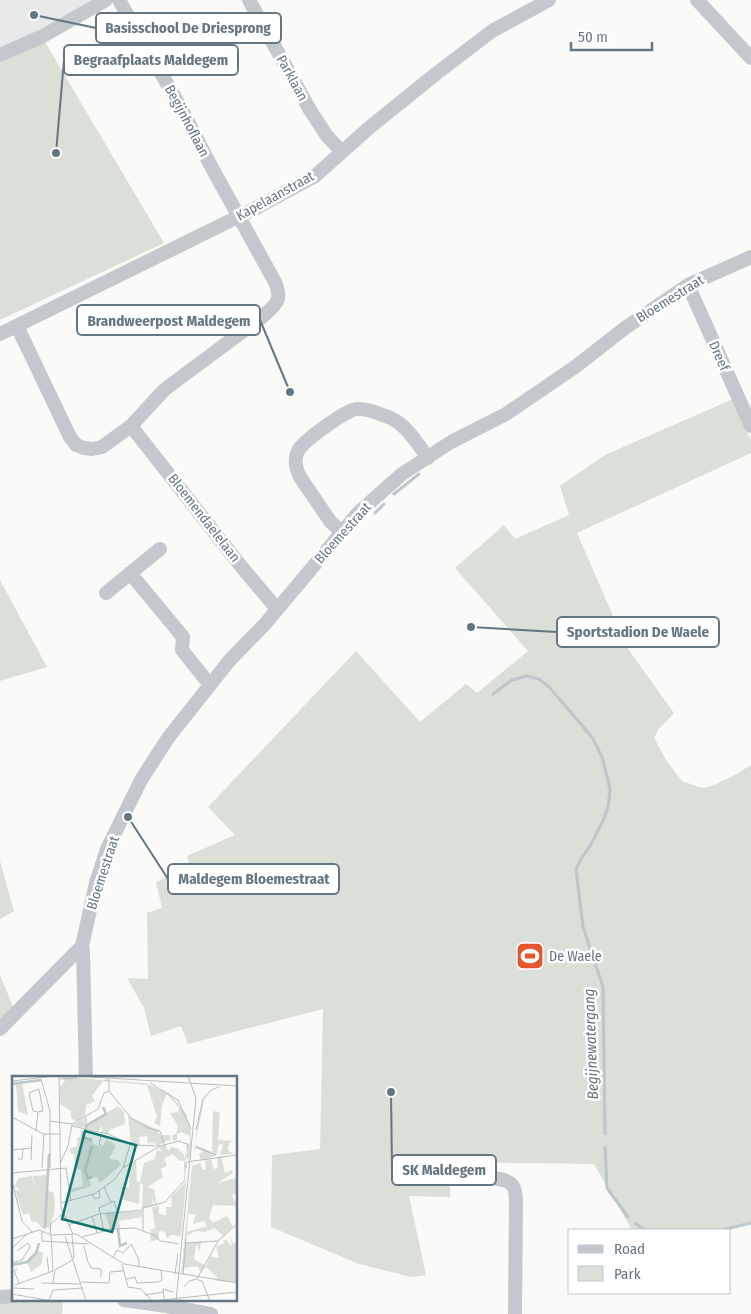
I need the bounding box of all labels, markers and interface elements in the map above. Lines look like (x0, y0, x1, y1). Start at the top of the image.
callout: Basisschool De Driesprong (96, 13, 281, 43)
text: Basisschool De Driesprong (105, 19, 271, 37)
scale bar (571, 20, 652, 52)
text: 50 m (578, 28, 608, 46)
callout: Begraafplaats Maldegem (64, 45, 238, 75)
text: Begraafplaats Maldegem (74, 51, 228, 69)
street label: Parklaan (273, 52, 311, 104)
street label: Begijnhoflaan (161, 82, 213, 160)
street label: Kapelaanstraat (233, 167, 317, 224)
street label: Bloemestraat (633, 271, 707, 326)
callout: Brandweerpost Maldegem (77, 305, 260, 335)
text: Brandweerpost Maldegem (87, 312, 251, 330)
street label: Dreef (705, 338, 734, 375)
street label: Bloemendaelelaan (164, 471, 244, 565)
street label: Bloemestraat (311, 499, 375, 567)
callout: Sportstadion De Waele (557, 617, 719, 647)
text: Sportstadion De Waele (567, 623, 710, 641)
street label: Bloemestraat (83, 834, 123, 912)
callout: Maldegem Bloemestraat (168, 864, 339, 894)
text: Maldegem Bloemestraat (178, 870, 330, 888)
sports icon: De Waele (515, 941, 545, 971)
place label: De Waele (549, 948, 602, 965)
water label: Begijnewatergang (580, 988, 602, 1100)
inset map (12, 1076, 238, 1302)
callout: SK Maldegem (392, 1155, 496, 1185)
text: SK Maldegem (402, 1161, 486, 1179)
legend (568, 1229, 731, 1294)
text: Road (614, 1240, 645, 1258)
text: Park (614, 1265, 641, 1283)

